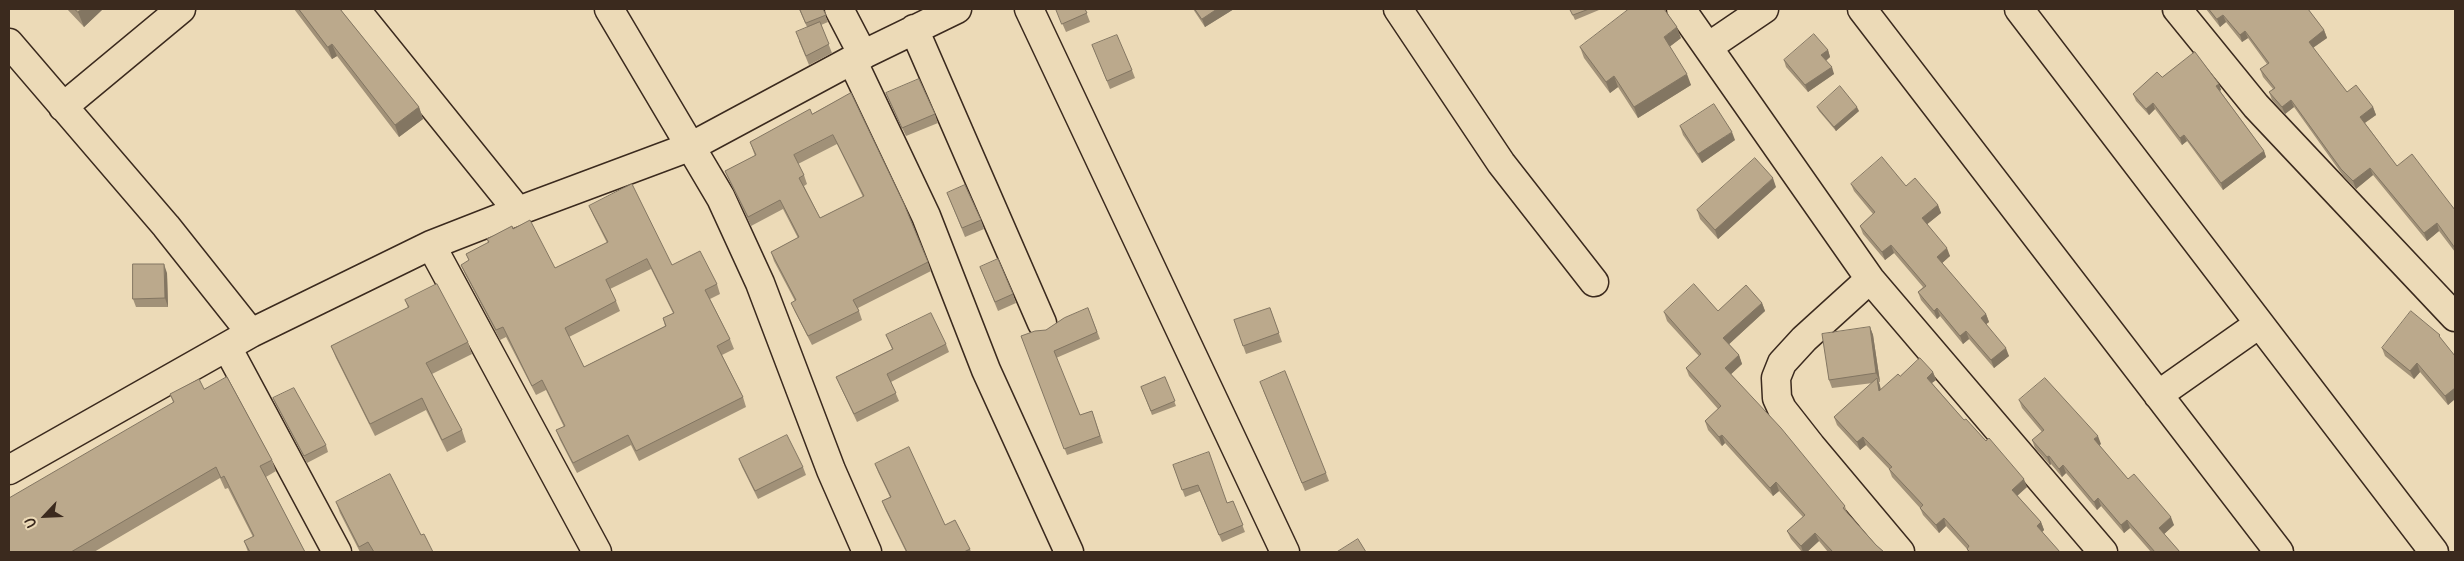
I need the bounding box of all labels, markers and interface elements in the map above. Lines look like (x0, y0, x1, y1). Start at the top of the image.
north arrow (20, 491, 70, 541)
text: U (21, 515, 41, 530)

